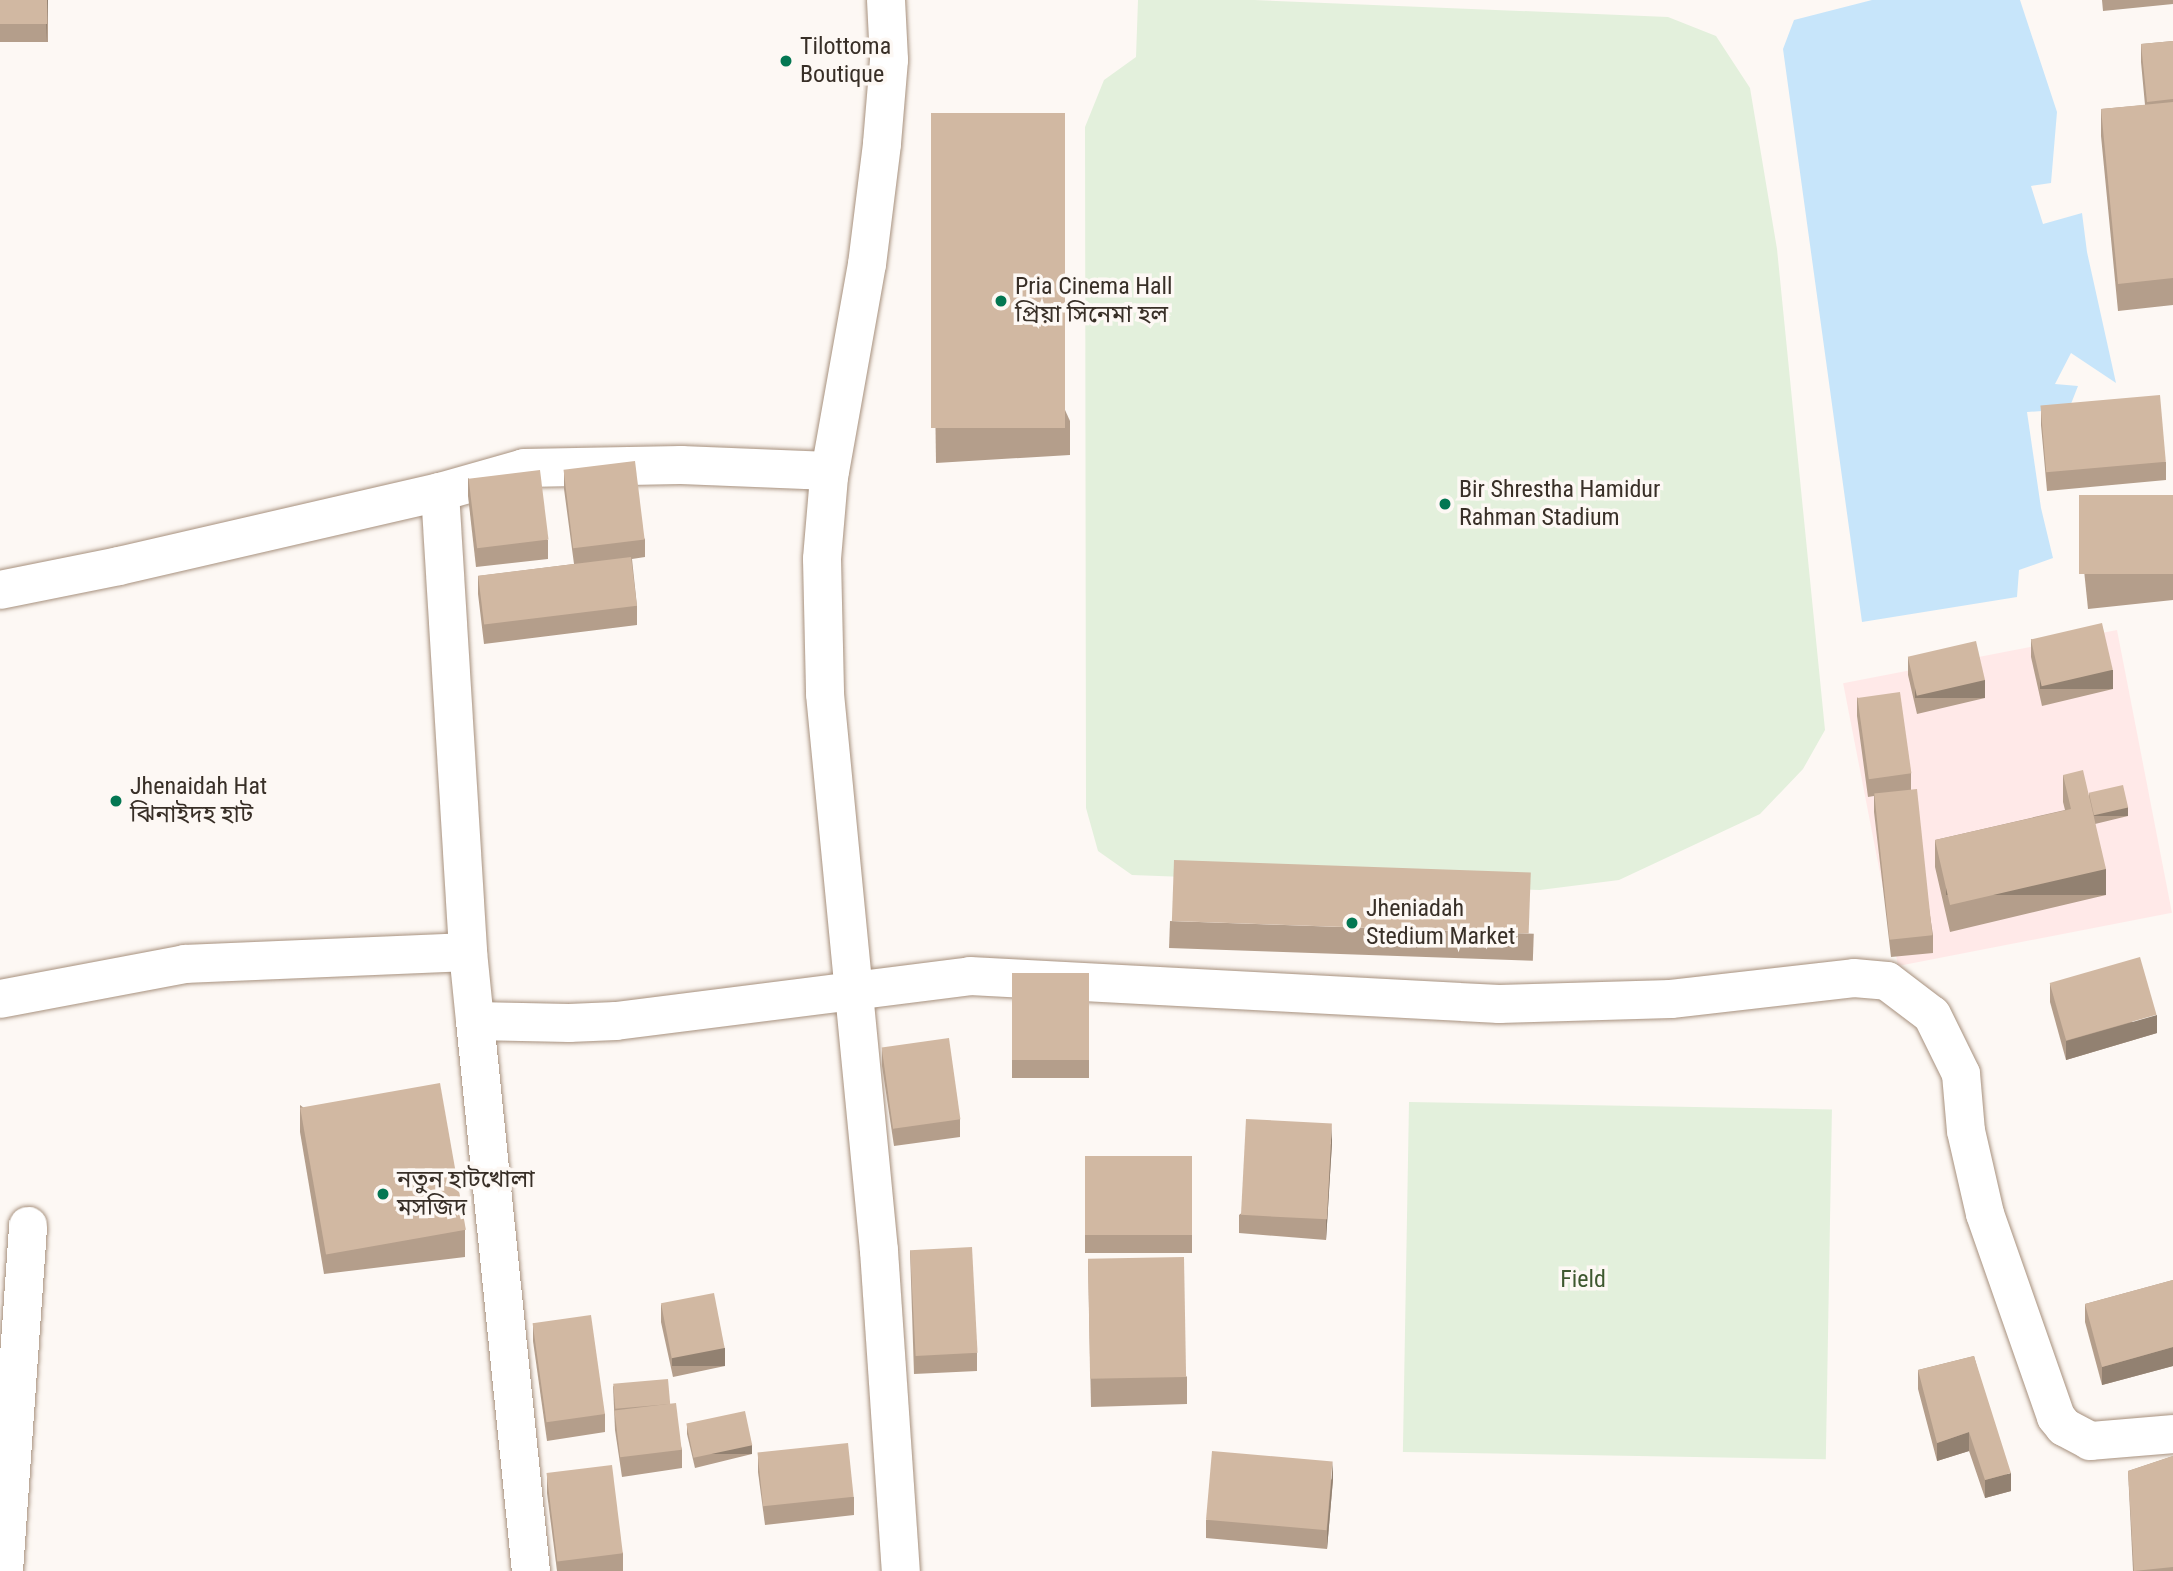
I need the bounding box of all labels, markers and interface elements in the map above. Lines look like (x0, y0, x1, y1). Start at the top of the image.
place label: Tilottoma Boutique (800, 33, 891, 89)
marker: Tilottoma Boutique (778, 53, 794, 69)
place label: Pria Cinema Hall প্রিয়া সিনেমা হল (1015, 273, 1173, 329)
marker: Pria Cinema Hall প্রিয়া সিনেমা হল (993, 293, 1009, 309)
place label: Bir Shrestha Hamidur Rahman Stadium (1459, 476, 1660, 532)
marker: Bir Shrestha Hamidur Rahman Stadium (1437, 496, 1453, 512)
place label: Jhenaidah Hat ঝিনাইদহ হাট (130, 773, 267, 829)
marker: Jhenaidah Hat ঝিনাইদহ হাট (108, 793, 124, 809)
place label: Jheniadah Stedium Market (1366, 895, 1515, 951)
marker: Jheniadah Stedium Market (1344, 915, 1360, 931)
place label: নতুন হাটখোলা মসজিদ (397, 1166, 535, 1222)
marker: নতুন হাটখোলা মসজিদ (375, 1186, 391, 1202)
park label: Field (1560, 1266, 1606, 1294)

